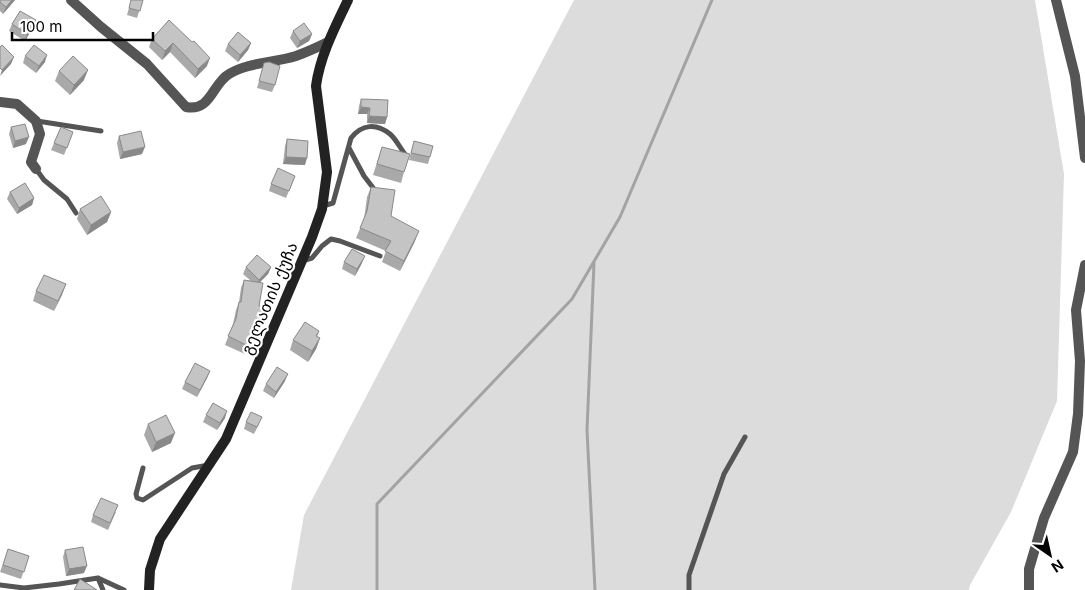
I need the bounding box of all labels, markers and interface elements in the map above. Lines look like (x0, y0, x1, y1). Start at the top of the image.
scale bar (12, 10, 154, 42)
text: 100 m (20, 17, 62, 36)
street label: გელათის ქუჩა (236, 239, 303, 358)
north arrow (1025, 530, 1075, 580)
text: N (1048, 556, 1067, 576)

